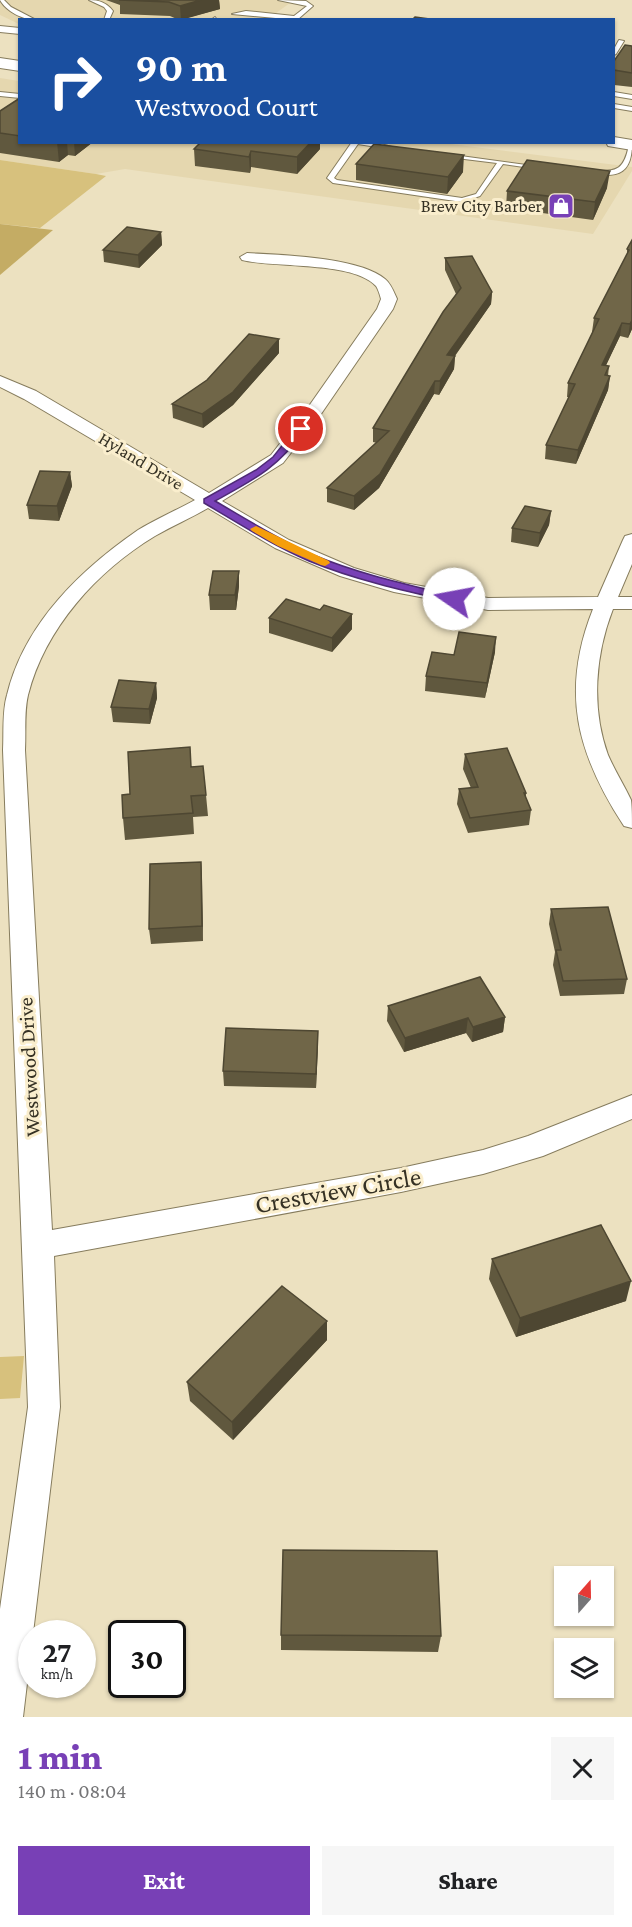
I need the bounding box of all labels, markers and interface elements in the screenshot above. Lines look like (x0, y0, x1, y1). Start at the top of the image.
icon: right (36, 42, 114, 120)
text: 90 m (135, 43, 227, 90)
text: Westwood Court (135, 92, 318, 122)
shop icon: Brew City Barber (546, 191, 576, 221)
place label: Brew City Barber (421, 196, 543, 216)
pin (275, 403, 326, 454)
icon: arrive (284, 412, 317, 445)
street label: Hyland Drive (95, 428, 187, 494)
position arrow (422, 567, 486, 631)
street label: Westwood Drive (13, 997, 45, 1137)
street label: Crestview Circle (253, 1162, 423, 1219)
north arrow (554, 1566, 614, 1626)
map controls (554, 1566, 614, 1698)
speed limit sign: 30 (108, 1620, 186, 1698)
text: 27 (42, 1635, 72, 1668)
button: layers (554, 1638, 614, 1698)
text: km/h (41, 1666, 73, 1682)
text: 1 min (18, 1737, 102, 1777)
button: close (551, 1737, 614, 1800)
text: 140 m · 08:04 (18, 1780, 126, 1802)
button: Exit (18, 1846, 310, 1915)
button: Share (322, 1846, 614, 1915)

